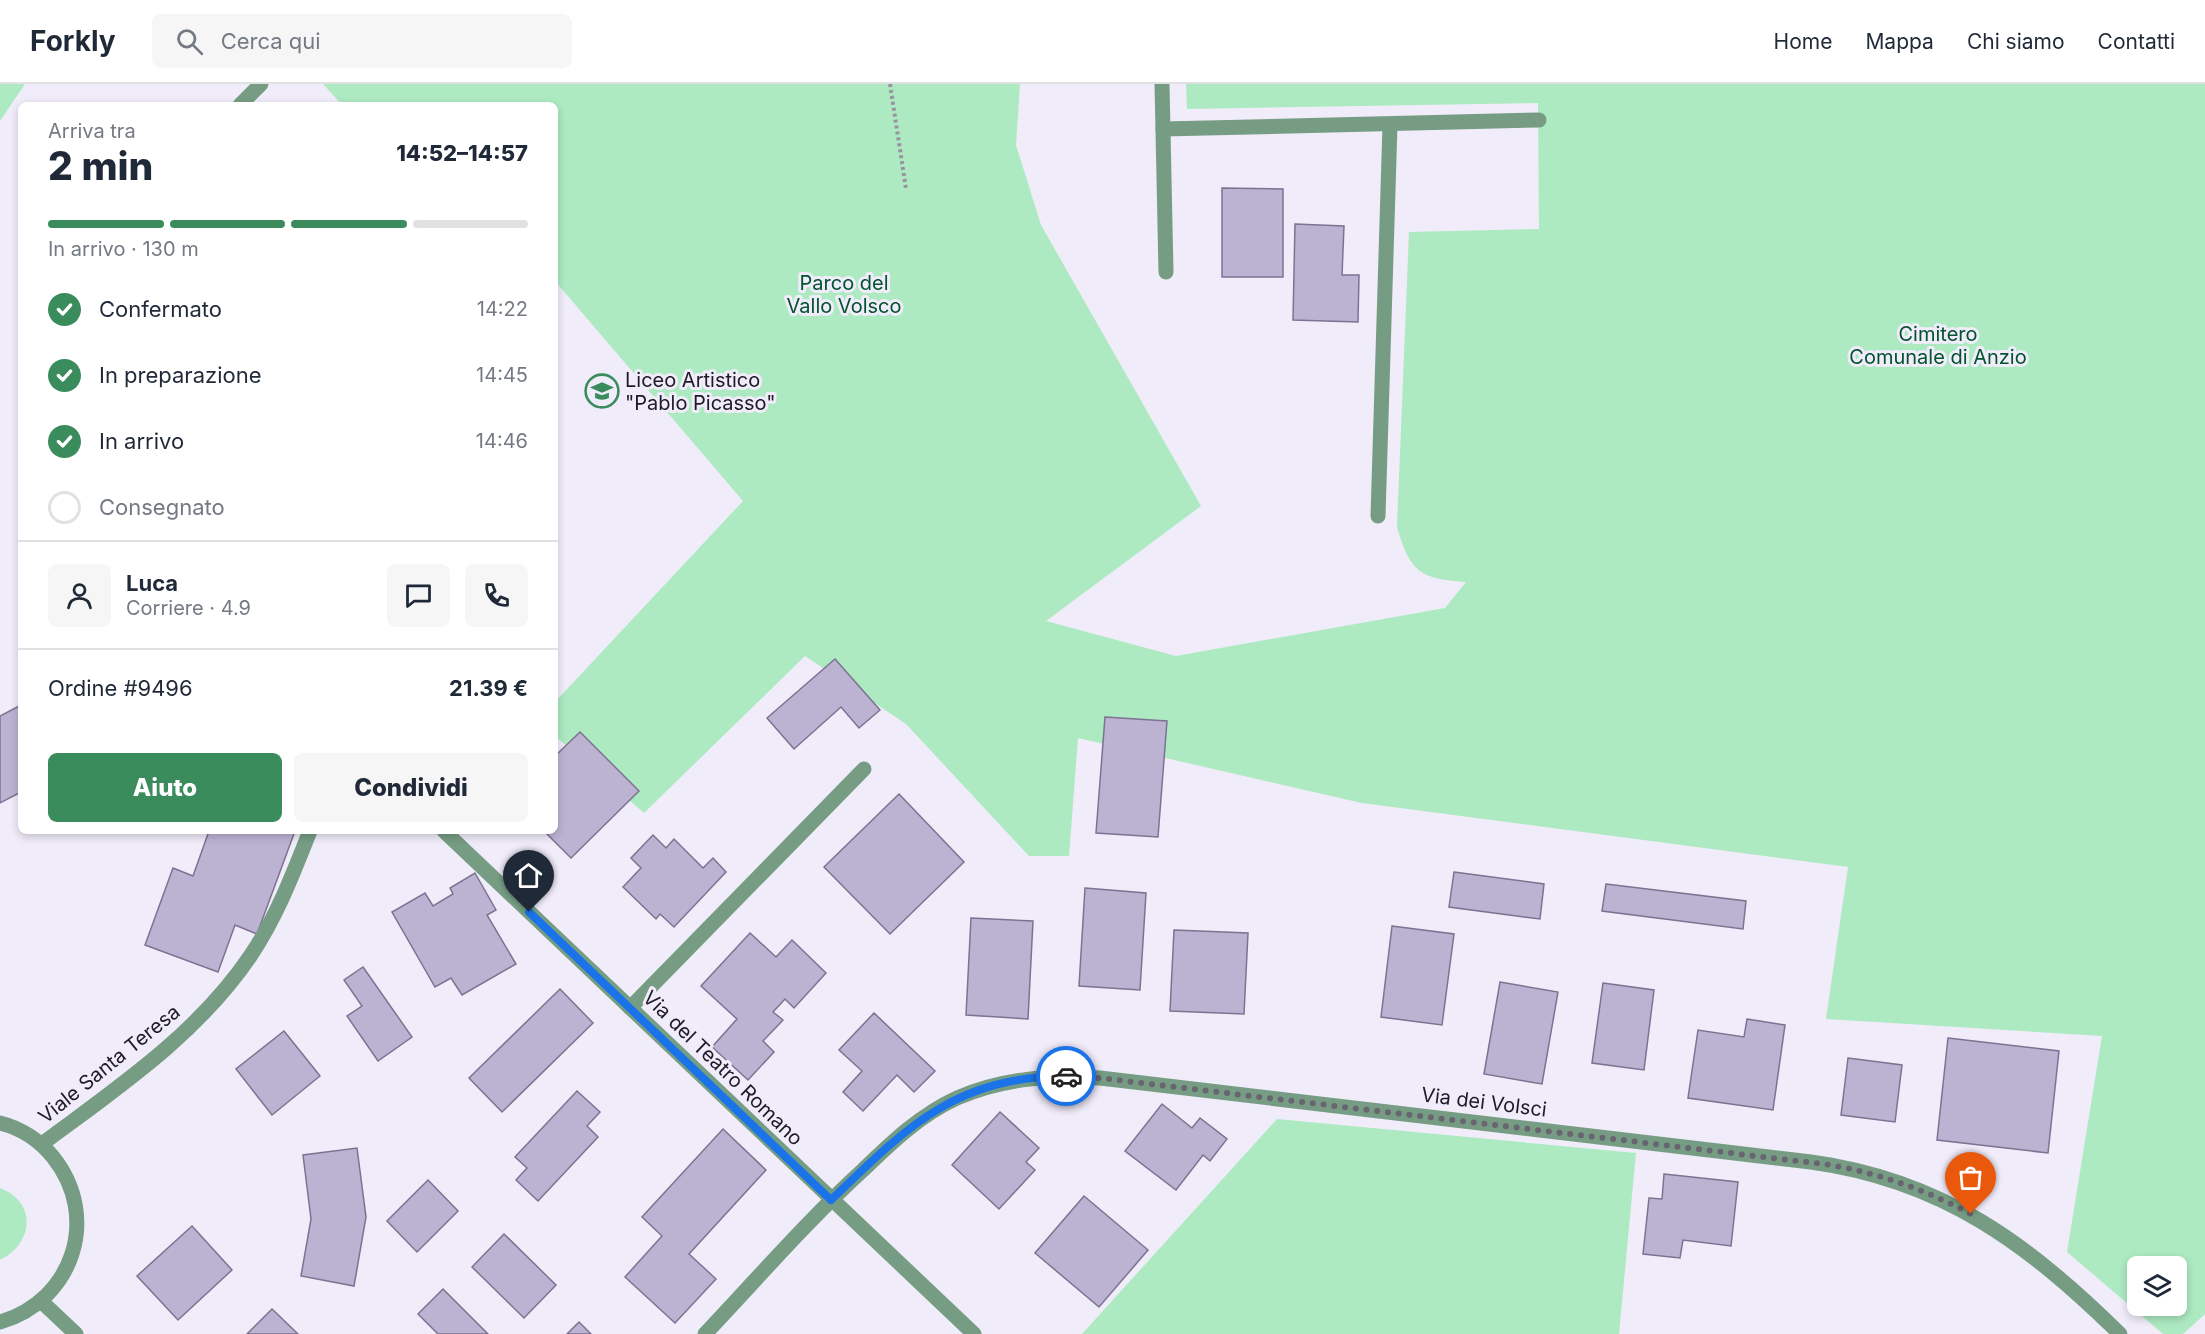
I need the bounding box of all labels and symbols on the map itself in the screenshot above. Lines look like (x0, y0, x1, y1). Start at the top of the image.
park label: Parco del Vallo Volsco (787, 271, 901, 318)
park label: Cimitero Comunale di Anzio (1849, 322, 2027, 369)
place label: Liceo Artistico "Pablo Picasso" (625, 368, 776, 415)
school or university icon: Liceo Artistico "Pablo Picasso" (584, 373, 620, 409)
pin (503, 850, 554, 912)
street label: Via del Teatro Romano (638, 985, 808, 1151)
street label: Viale Santa Teresa (33, 1000, 185, 1128)
courier (1036, 1046, 1096, 1106)
street label: Via dei Volsci (1420, 1082, 1548, 1122)
pin (1945, 1152, 1996, 1214)

